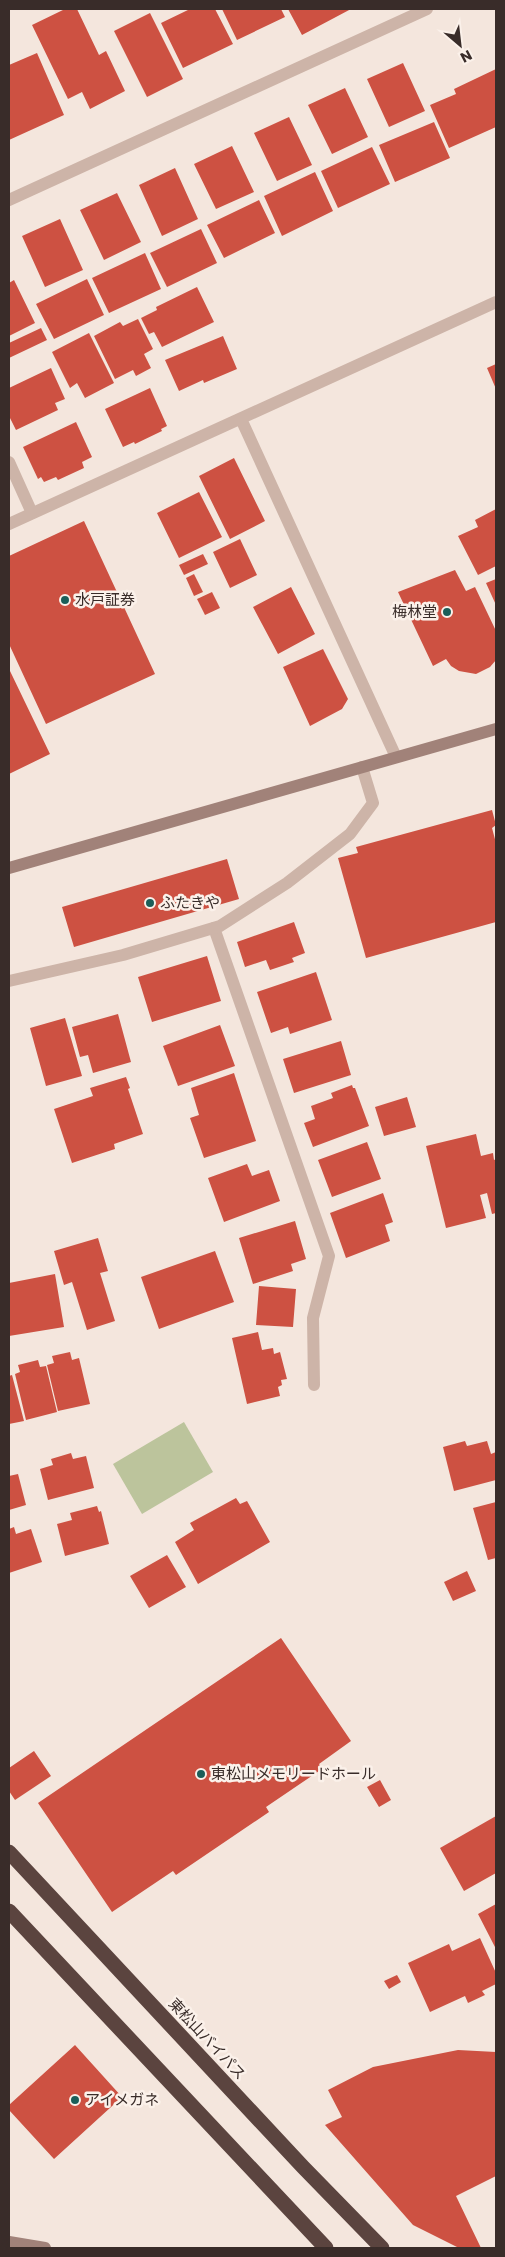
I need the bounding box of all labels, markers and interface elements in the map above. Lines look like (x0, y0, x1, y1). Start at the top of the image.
north arrow (435, 20, 485, 70)
text: N (457, 45, 475, 68)
place label: 水戸証券 (75, 589, 135, 610)
marker: 水戸証券 (59, 594, 71, 606)
place label: 梅林堂 (392, 601, 437, 622)
marker: 梅林堂 (441, 606, 453, 618)
place label: ふたきや (160, 892, 220, 913)
marker: ふたきや (144, 897, 156, 909)
place label: 東松山メモリードホール (211, 1763, 376, 1784)
marker: 東松山メモリードホール (195, 1768, 207, 1780)
street label: 東松山バイパス (164, 1993, 251, 2084)
place label: アイメガネ (85, 2089, 159, 2110)
marker: アイメガネ (69, 2094, 81, 2106)

